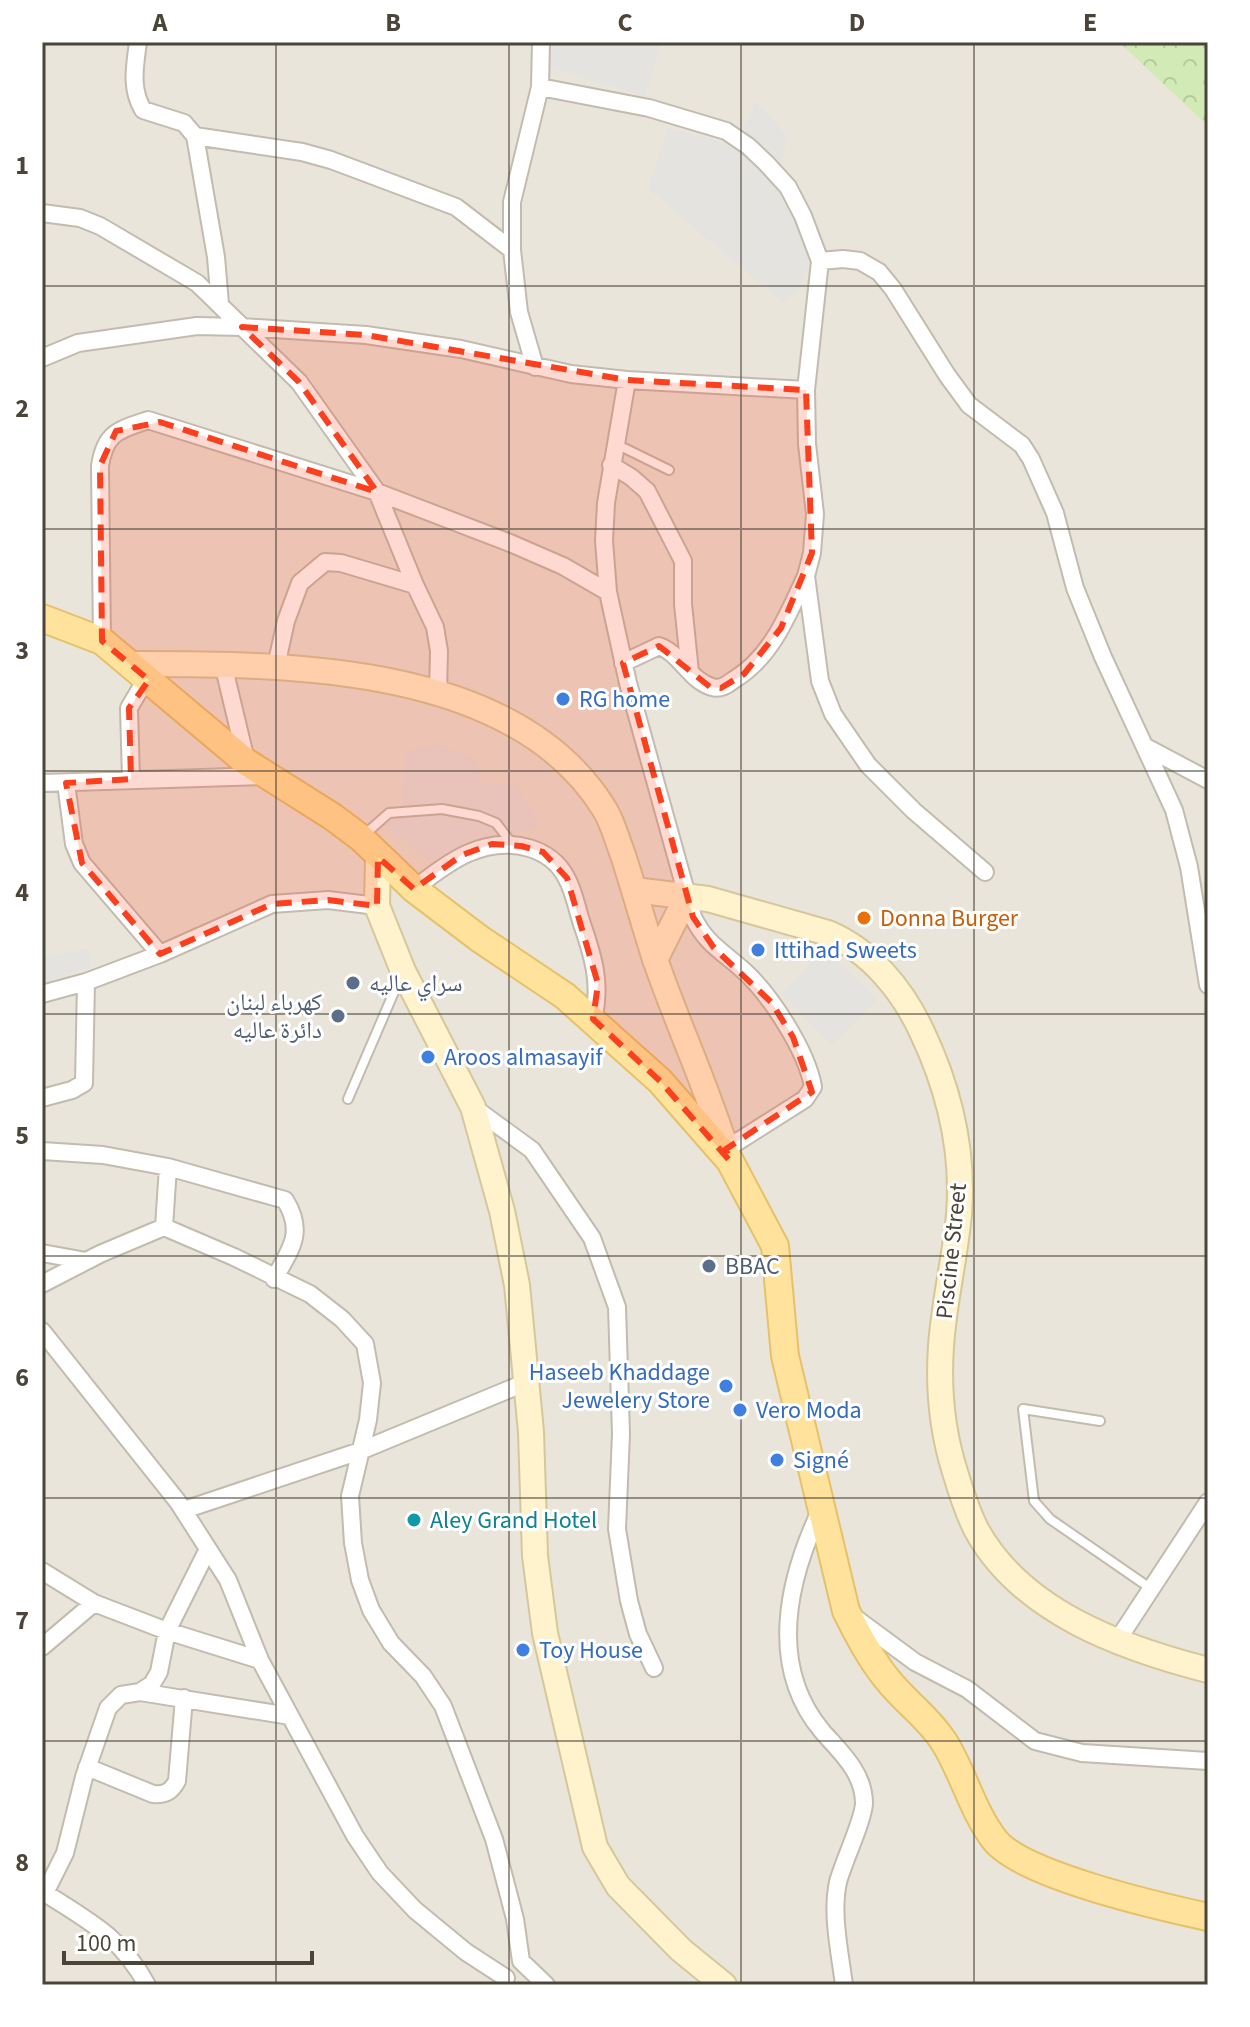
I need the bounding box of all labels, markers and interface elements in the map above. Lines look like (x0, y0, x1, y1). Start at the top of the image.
text: A (152, 4, 169, 41)
text: B (385, 4, 401, 41)
text: C (617, 4, 633, 41)
text: D (849, 4, 865, 41)
text: E (1083, 4, 1097, 41)
text: 1 (15, 147, 29, 184)
text: 2 (15, 390, 29, 427)
text: 3 (15, 632, 29, 669)
place label: RG home (579, 682, 670, 717)
marker: RG home (554, 690, 572, 708)
text: 4 (15, 874, 29, 911)
place label: Donna Burger (880, 901, 1019, 936)
marker: Donna Burger (855, 909, 873, 927)
place label: Ittihad Sweets (774, 933, 917, 968)
marker: Ittihad Sweets (749, 941, 767, 959)
place label: سراي عاليه (369, 966, 463, 1002)
marker: سراي عاليه (344, 974, 362, 992)
place label: كهرباء لبنان دائرة عاليه (226, 985, 322, 1048)
marker: كهرباء لبنان دائرة عاليه (329, 1007, 347, 1025)
place label: Aroos almasayif (444, 1040, 603, 1075)
marker: Aroos almasayif (419, 1048, 437, 1066)
text: 5 (15, 1117, 29, 1154)
street label: Piscine Street (927, 1181, 976, 1321)
place label: BBAC (725, 1249, 780, 1284)
marker: BBAC (700, 1257, 718, 1275)
place label: Haseeb Khaddage Jewelery Store (529, 1355, 710, 1418)
text: 6 (15, 1359, 29, 1396)
marker: Haseeb Khaddage Jewelery Store (717, 1377, 735, 1395)
place label: Vero Moda (756, 1393, 862, 1428)
marker: Vero Moda (731, 1401, 749, 1419)
place label: Signé (793, 1443, 849, 1478)
marker: Signé (768, 1451, 786, 1469)
place label: Aley Grand Hotel (430, 1503, 597, 1538)
marker: Aley Grand Hotel (405, 1511, 423, 1529)
text: 7 (15, 1602, 29, 1639)
place label: Toy House (539, 1633, 643, 1668)
marker: Toy House (514, 1641, 532, 1659)
text: 8 (15, 1844, 29, 1881)
scale bar (64, 1915, 312, 1965)
text: 100 m (76, 1926, 136, 1961)

